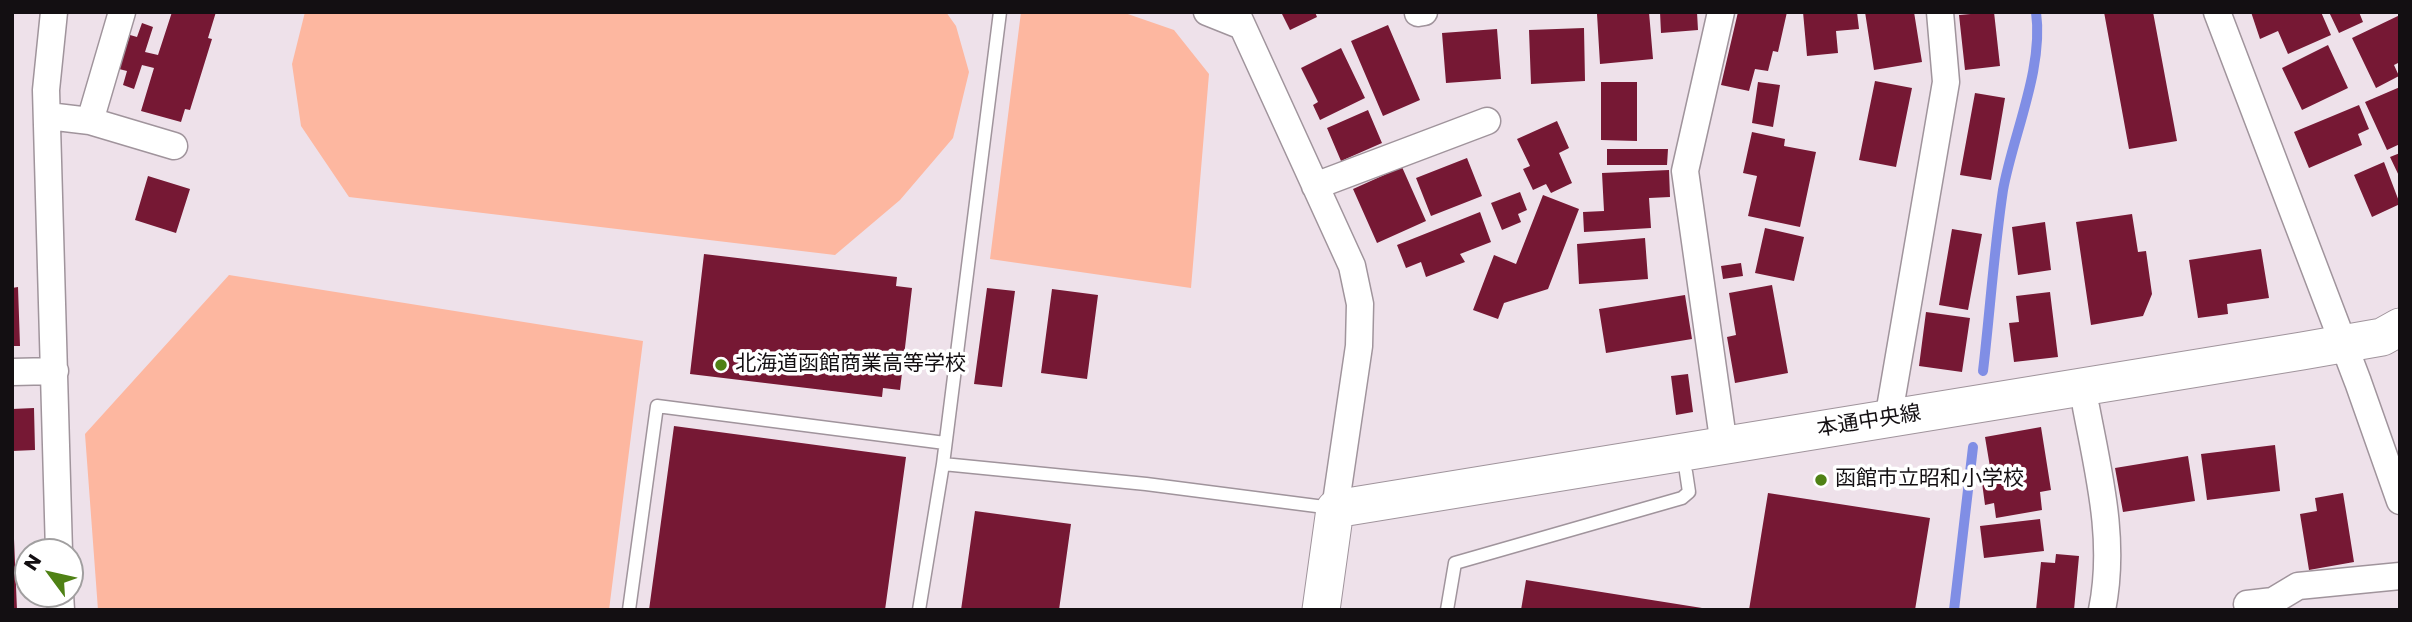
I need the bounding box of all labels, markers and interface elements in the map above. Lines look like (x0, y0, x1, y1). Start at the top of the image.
place label: 北海道函館商業高等学校 (735, 352, 966, 378)
marker: 北海道函館商業高等学校 (713, 357, 729, 373)
street label: 本通中央線 (1815, 401, 1923, 443)
place label: 函館市立昭和小学校 (1835, 467, 2024, 493)
marker: 函館市立昭和小学校 (1813, 472, 1829, 488)
north arrow (14, 538, 84, 608)
text: N (17, 549, 48, 576)

